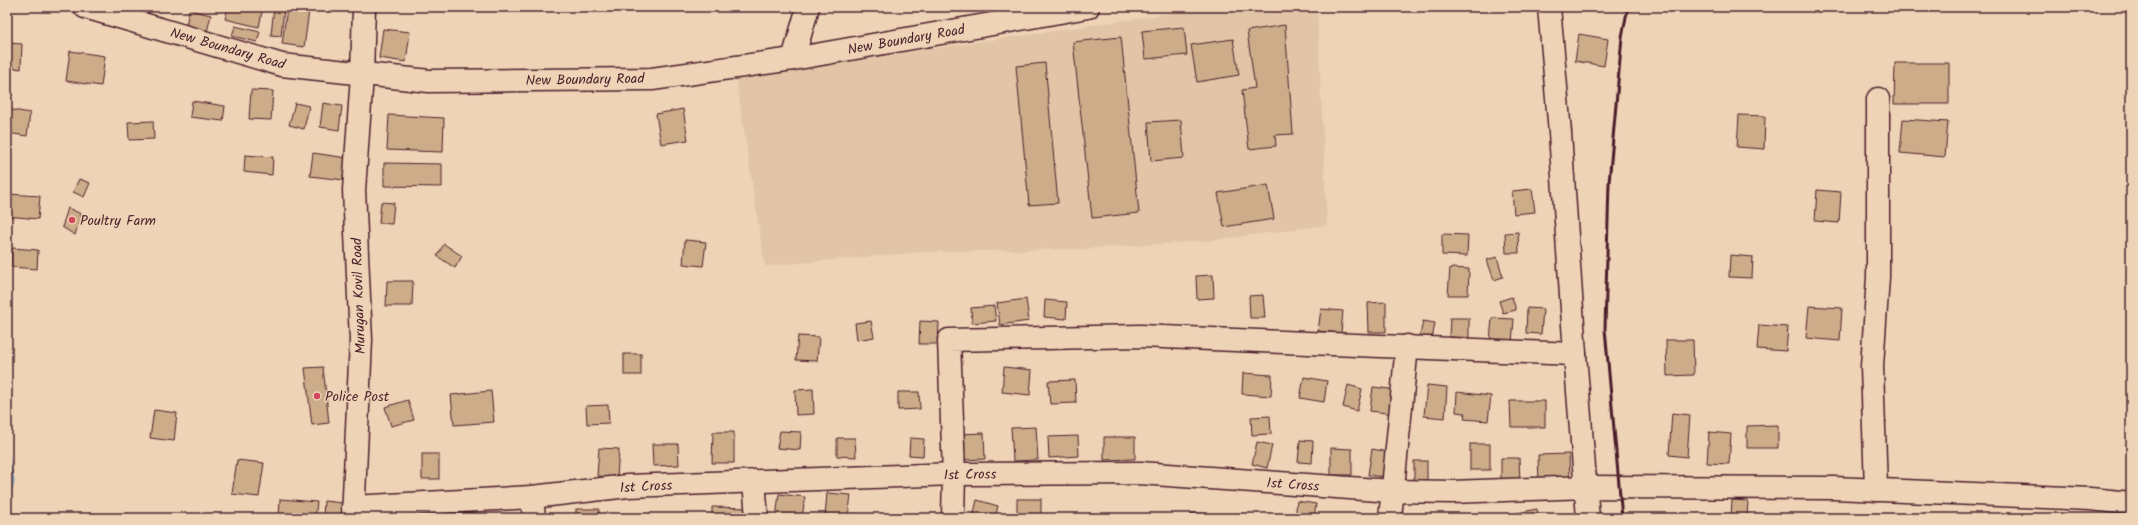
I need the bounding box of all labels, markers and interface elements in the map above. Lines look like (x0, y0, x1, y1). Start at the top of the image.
street label: New Boundary Road (846, 19, 968, 61)
street label: New Boundary Road (168, 22, 289, 76)
street label: New Boundary Road (525, 68, 646, 92)
place label: Poultry Farm (80, 210, 156, 232)
marker: Poultry Farm (67, 215, 77, 225)
street label: Murugan Kovil Road (346, 236, 372, 355)
place label: Police Post (325, 386, 390, 408)
marker: Police Post (312, 391, 322, 401)
street label: 1st Cross (943, 464, 997, 486)
street label: 1st Cross (1266, 472, 1320, 498)
street label: 1st Cross (619, 475, 673, 499)

